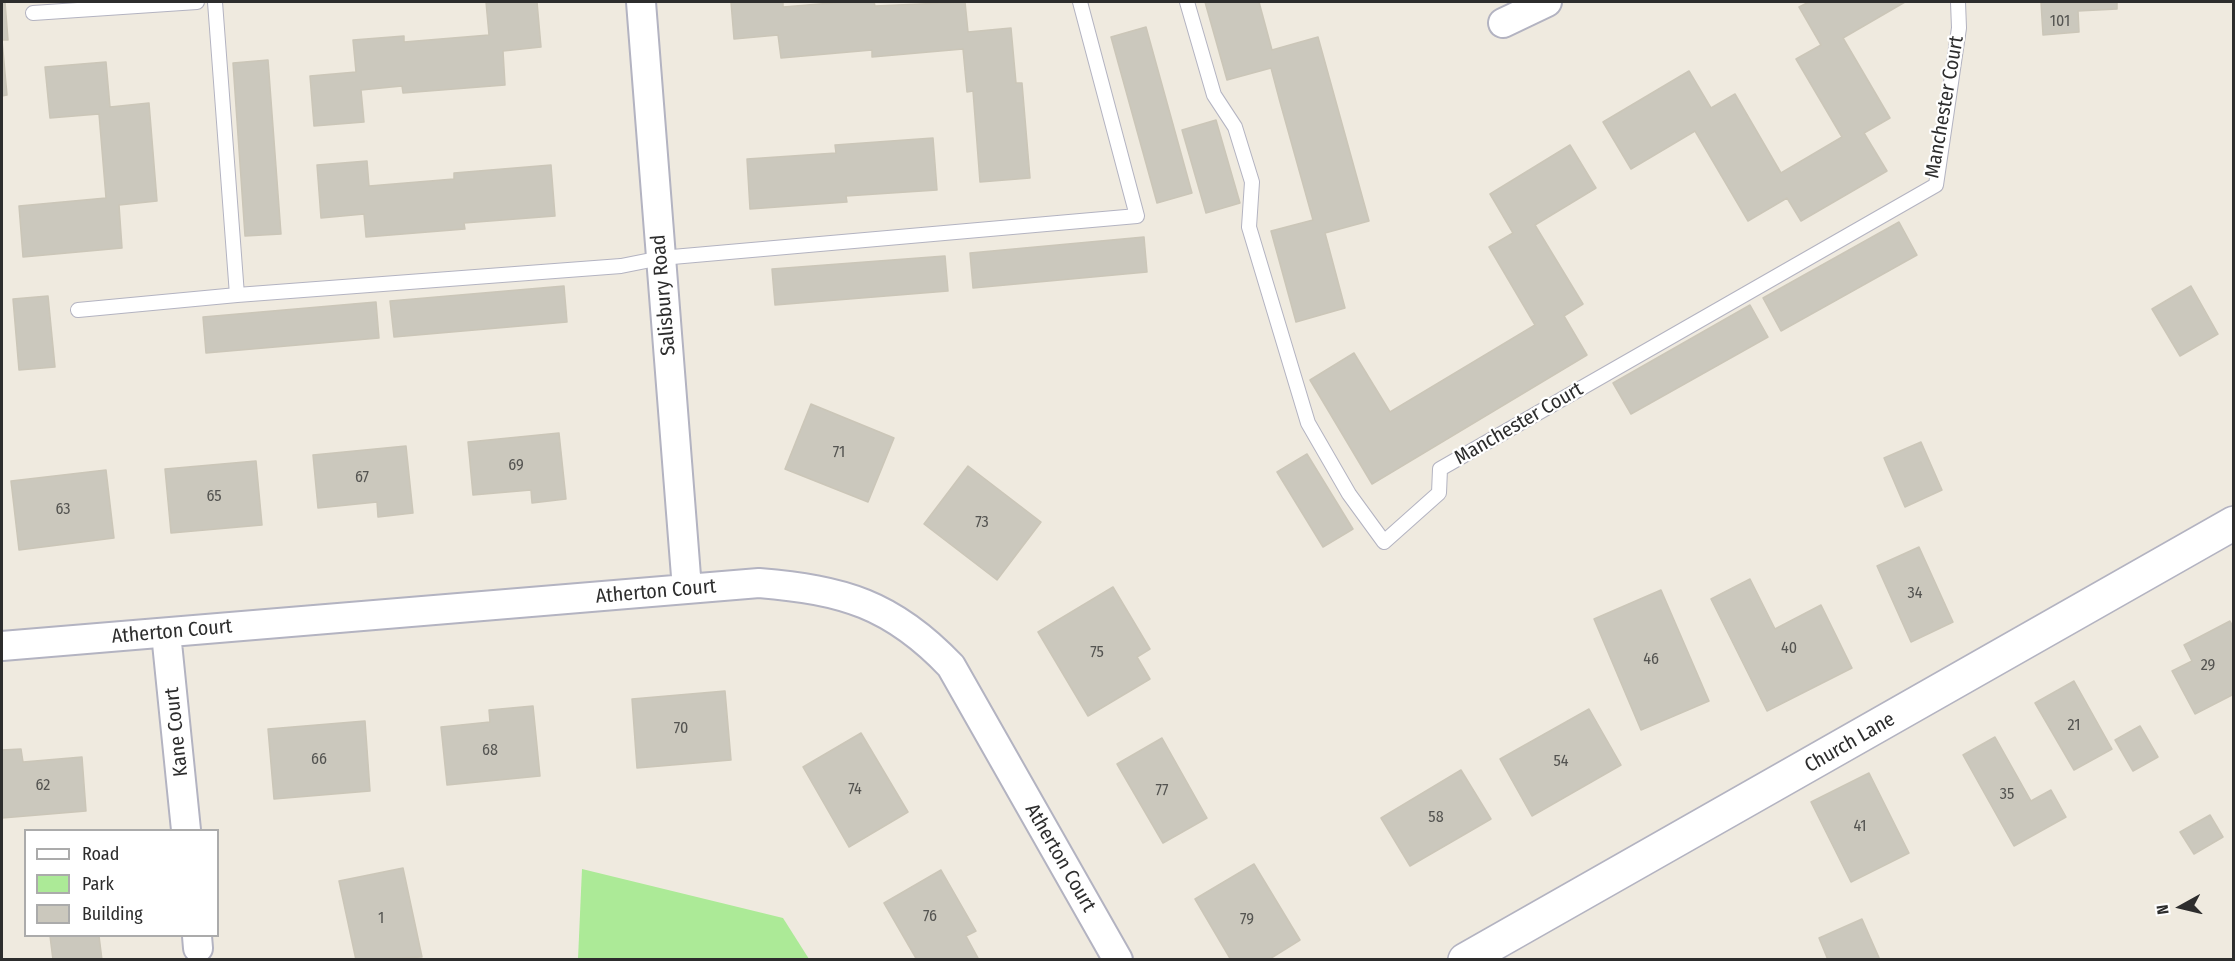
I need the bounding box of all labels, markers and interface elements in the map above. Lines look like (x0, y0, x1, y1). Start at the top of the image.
house number: 101 (2050, 12, 2070, 32)
street label: Manchester Court (1921, 34, 1969, 180)
street label: Salisbury Road (647, 233, 681, 357)
street label: Manchester Court (1451, 378, 1587, 470)
house number: 71 (833, 443, 845, 463)
house number: 69 (508, 456, 524, 476)
house number: 67 (355, 468, 369, 488)
house number: 65 (206, 487, 222, 507)
house number: 63 (55, 500, 71, 520)
house number: 73 (975, 513, 989, 533)
street label: Atherton Court (595, 575, 717, 609)
house number: 34 (1908, 584, 1922, 604)
street label: Atherton Court (111, 615, 233, 649)
house number: 40 (1781, 639, 1797, 659)
house number: 75 (1090, 643, 1104, 663)
house number: 46 (1643, 650, 1659, 670)
house number: 29 (2201, 656, 2215, 676)
street label: Kane Court (160, 686, 194, 778)
street label: Church Lane (1801, 708, 1899, 778)
house number: 21 (2068, 716, 2080, 736)
house number: 70 (674, 719, 688, 739)
house number: 68 (482, 741, 498, 761)
house number: 66 (311, 750, 327, 770)
house number: 54 (1553, 752, 1569, 772)
house number: 62 (36, 776, 50, 796)
house number: 74 (848, 780, 862, 800)
house number: 77 (1155, 781, 1169, 801)
house number: 35 (2000, 785, 2014, 805)
street label: Atherton Court (1019, 800, 1101, 916)
house number: 58 (1428, 808, 1444, 828)
house number: 41 (1853, 817, 1867, 837)
legend (24, 829, 219, 937)
text: Road (82, 843, 119, 865)
text: Park (82, 873, 114, 895)
north arrow (2151, 877, 2211, 937)
text: Building (82, 903, 143, 925)
text: N (2153, 904, 2173, 916)
house number: 76 (923, 907, 937, 927)
house number: 1 (378, 909, 384, 929)
house number: 79 (1240, 910, 1254, 930)

